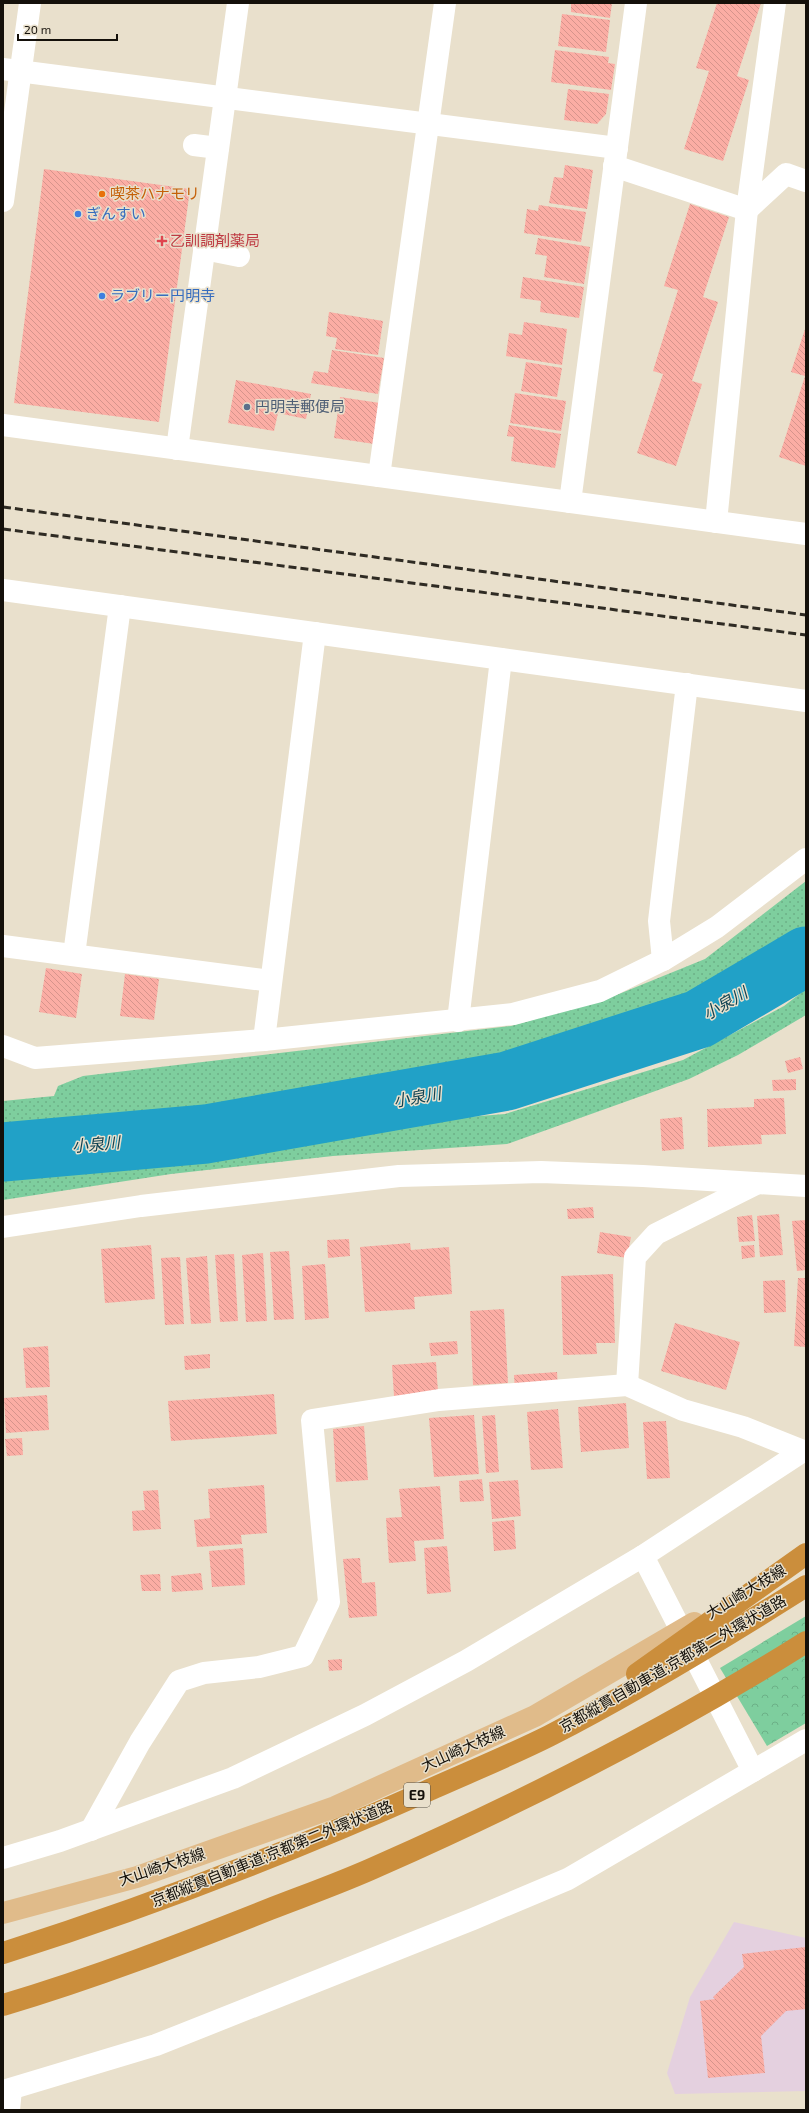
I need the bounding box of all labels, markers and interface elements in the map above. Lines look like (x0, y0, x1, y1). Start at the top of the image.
scale bar (18, 16, 117, 42)
text: 20 m (24, 22, 51, 36)
place label: 喫茶ハナモリ (110, 184, 200, 202)
marker: 喫茶ハナモリ (97, 189, 107, 199)
place label: ぎんすい (86, 204, 146, 222)
marker: ぎんすい (73, 209, 83, 219)
place label: 乙訓調剤薬局 (170, 231, 260, 249)
marker: 乙訓調剤薬局 (157, 236, 167, 246)
place label: ラブリー円明寺 (110, 286, 215, 304)
marker: ラブリー円明寺 (97, 291, 107, 301)
place label: 円明寺郵便局 (255, 397, 345, 415)
marker: 円明寺郵便局 (242, 402, 252, 412)
water label: 小泉川 (699, 981, 752, 1023)
water label: 小泉川 (392, 1083, 444, 1110)
water label: 小泉川 (71, 1132, 123, 1155)
street label: 大山崎大枝線 (702, 1560, 789, 1622)
street label: 京都縦貫自動車道;京都第二外環状道路 (556, 1591, 789, 1736)
street label: 大山崎大枝線 (418, 1722, 507, 1775)
road number: E9 (404, 1783, 430, 1807)
street label: 京都縦貫自動車道;京都第二外環状道路 (148, 1796, 395, 1910)
street label: 大山崎大枝線 (116, 1844, 207, 1889)

